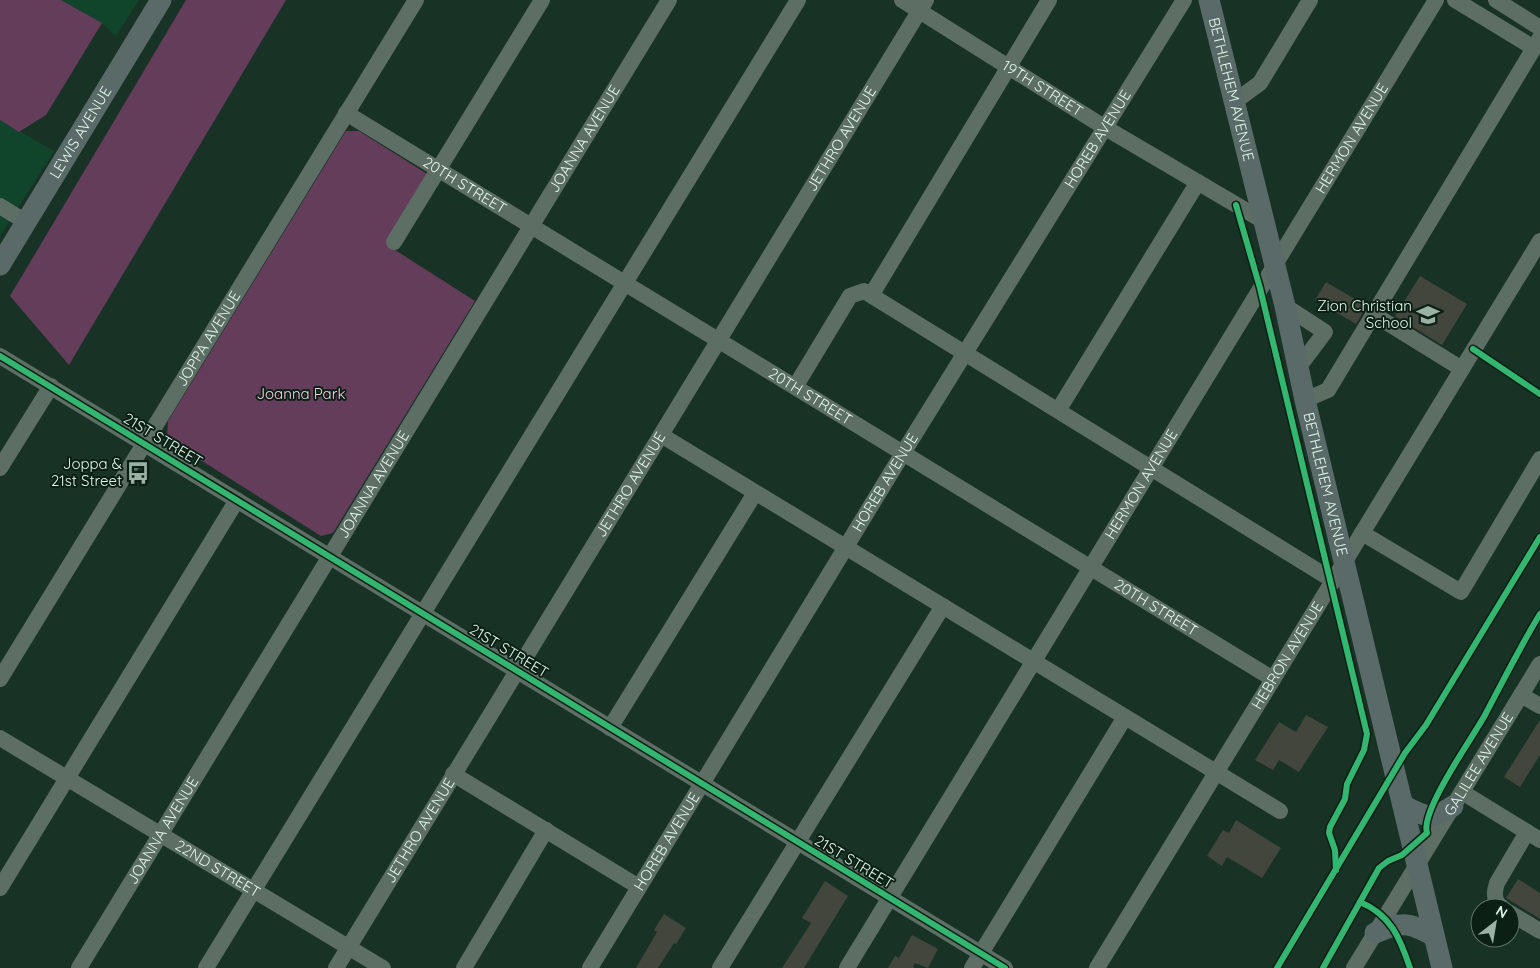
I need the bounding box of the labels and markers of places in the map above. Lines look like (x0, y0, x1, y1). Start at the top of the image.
place label: Zion Christian School (1317, 296, 1412, 332)
school or university icon: Zion Christian School (1415, 302, 1441, 328)
place label: Joppa & 21st Street (51, 454, 122, 490)
bus stop icon: Joppa & 21st Street (125, 460, 151, 486)

